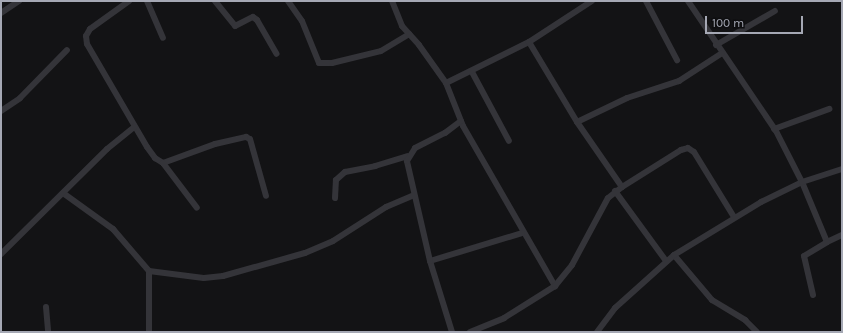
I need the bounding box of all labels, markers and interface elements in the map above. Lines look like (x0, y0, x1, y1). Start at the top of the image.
scale bar (707, 8, 805, 34)
text: 100 m (712, 16, 744, 30)

